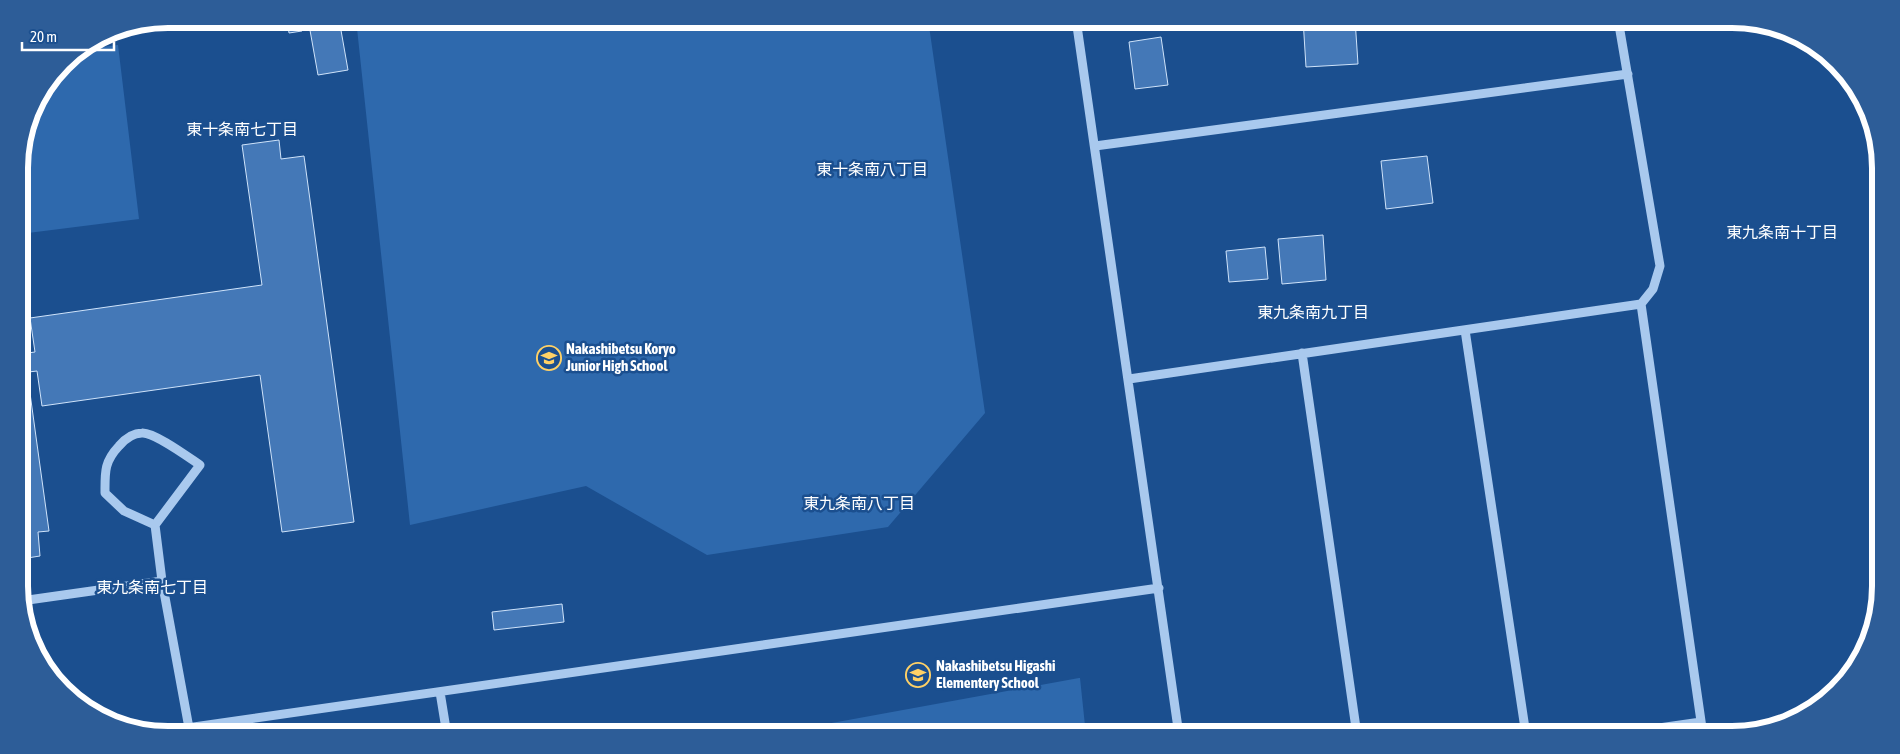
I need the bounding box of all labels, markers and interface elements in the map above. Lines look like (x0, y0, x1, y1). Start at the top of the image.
scale bar (22, 20, 115, 52)
text: 20 m (30, 28, 57, 45)
district label: 東十条南七丁目 (186, 120, 298, 138)
district label: 東十条南八丁目 (816, 160, 928, 178)
district label: 東九条南十丁目 (1726, 223, 1838, 241)
district label: 東九条南九丁目 (1257, 303, 1369, 321)
place label: Nakashibetsu Koryo Junior High School (565, 340, 676, 374)
school or university icon: Nakashibetsu Koryo Junior High School (536, 345, 562, 371)
district label: 東九条南八丁目 (803, 494, 915, 512)
district label: 東九条南七丁目 (96, 578, 208, 596)
place label: Nakashibetsu Higashi Elementery School (936, 657, 1056, 691)
school or university icon: Nakashibetsu Higashi Elementery School (905, 662, 931, 688)

